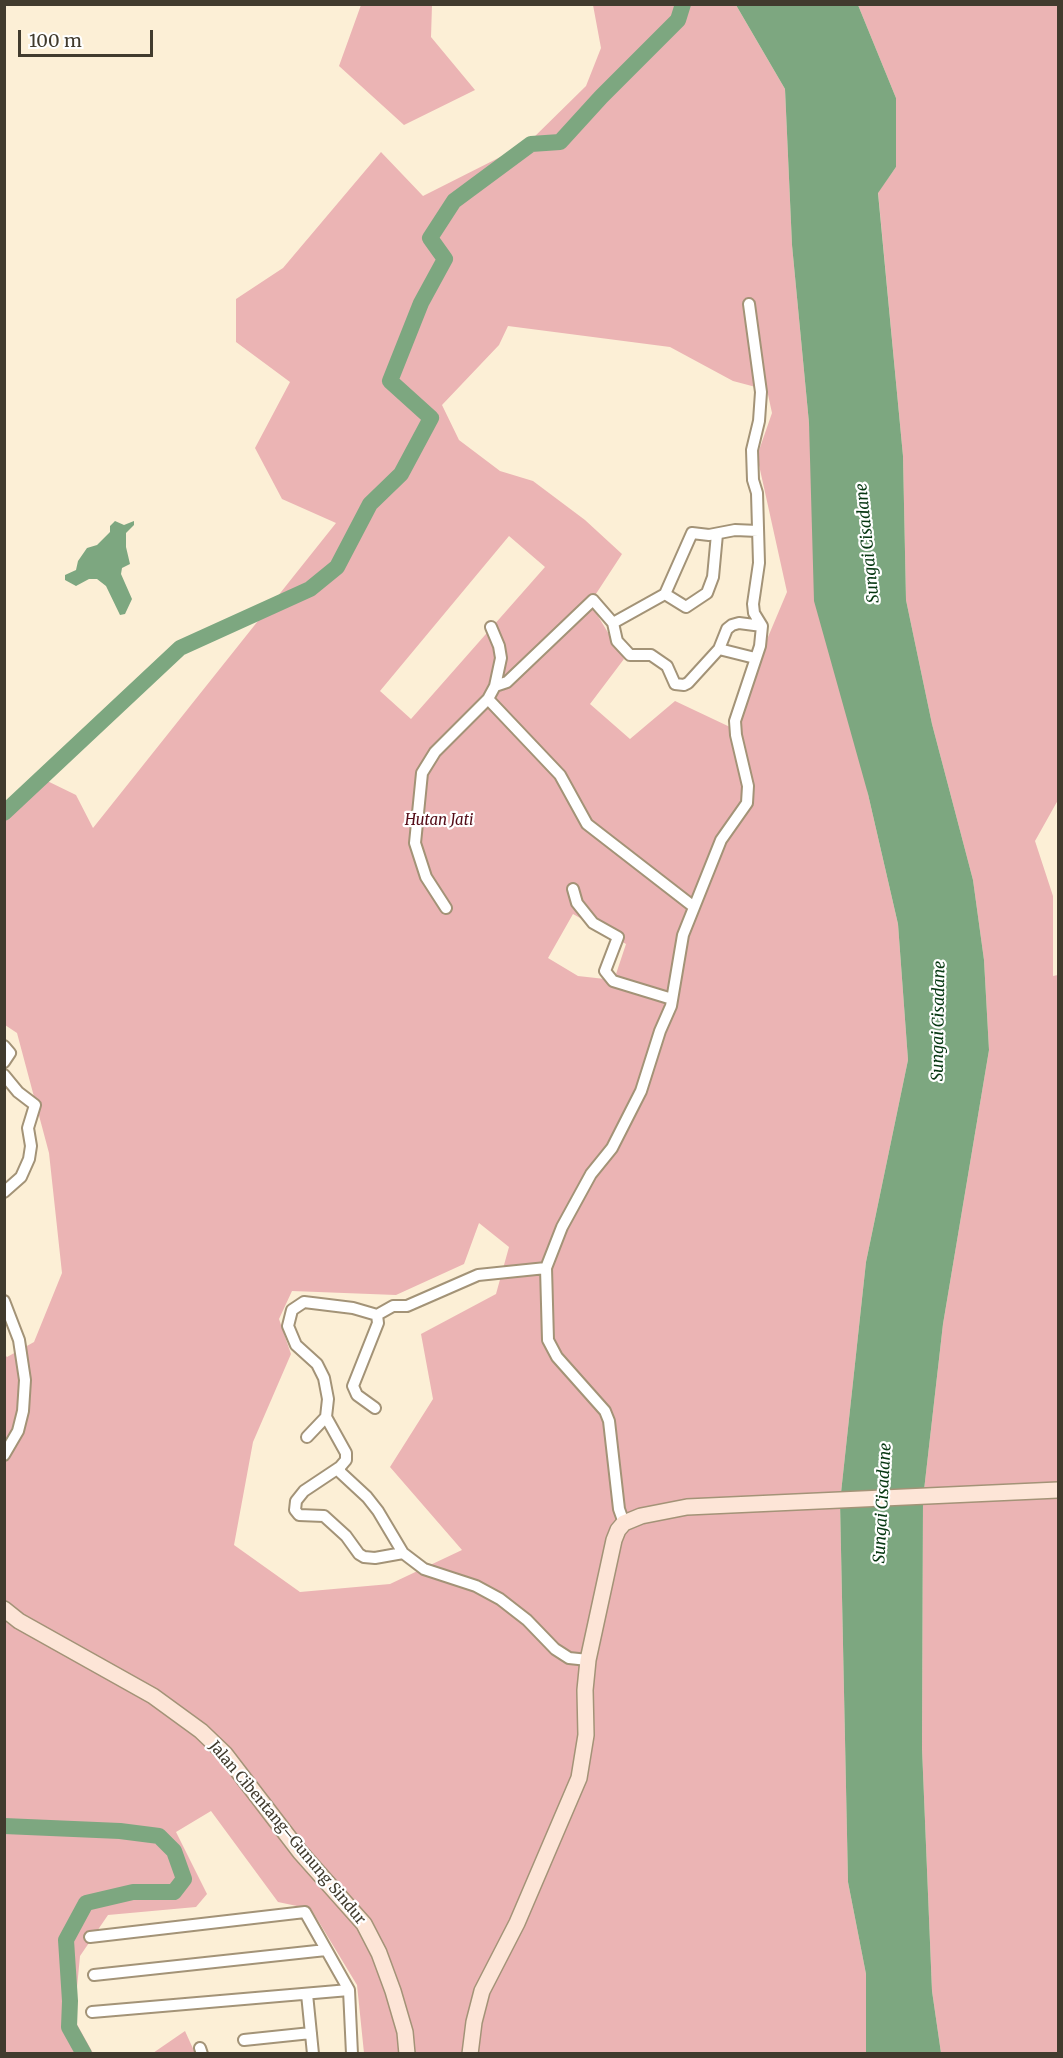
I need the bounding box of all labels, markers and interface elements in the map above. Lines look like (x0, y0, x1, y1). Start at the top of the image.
scale bar (21, 18, 156, 56)
text: 100 m (29, 29, 82, 52)
water label: Sungai Cisadane (852, 482, 884, 604)
park label: Hutan Jati (405, 812, 473, 830)
water label: Sungai Cisadane (928, 961, 950, 1081)
water label: Sungai Cisadane (870, 1442, 896, 1564)
street label: Jalan Cibentang–Gunung Sindur (205, 1738, 369, 1928)

